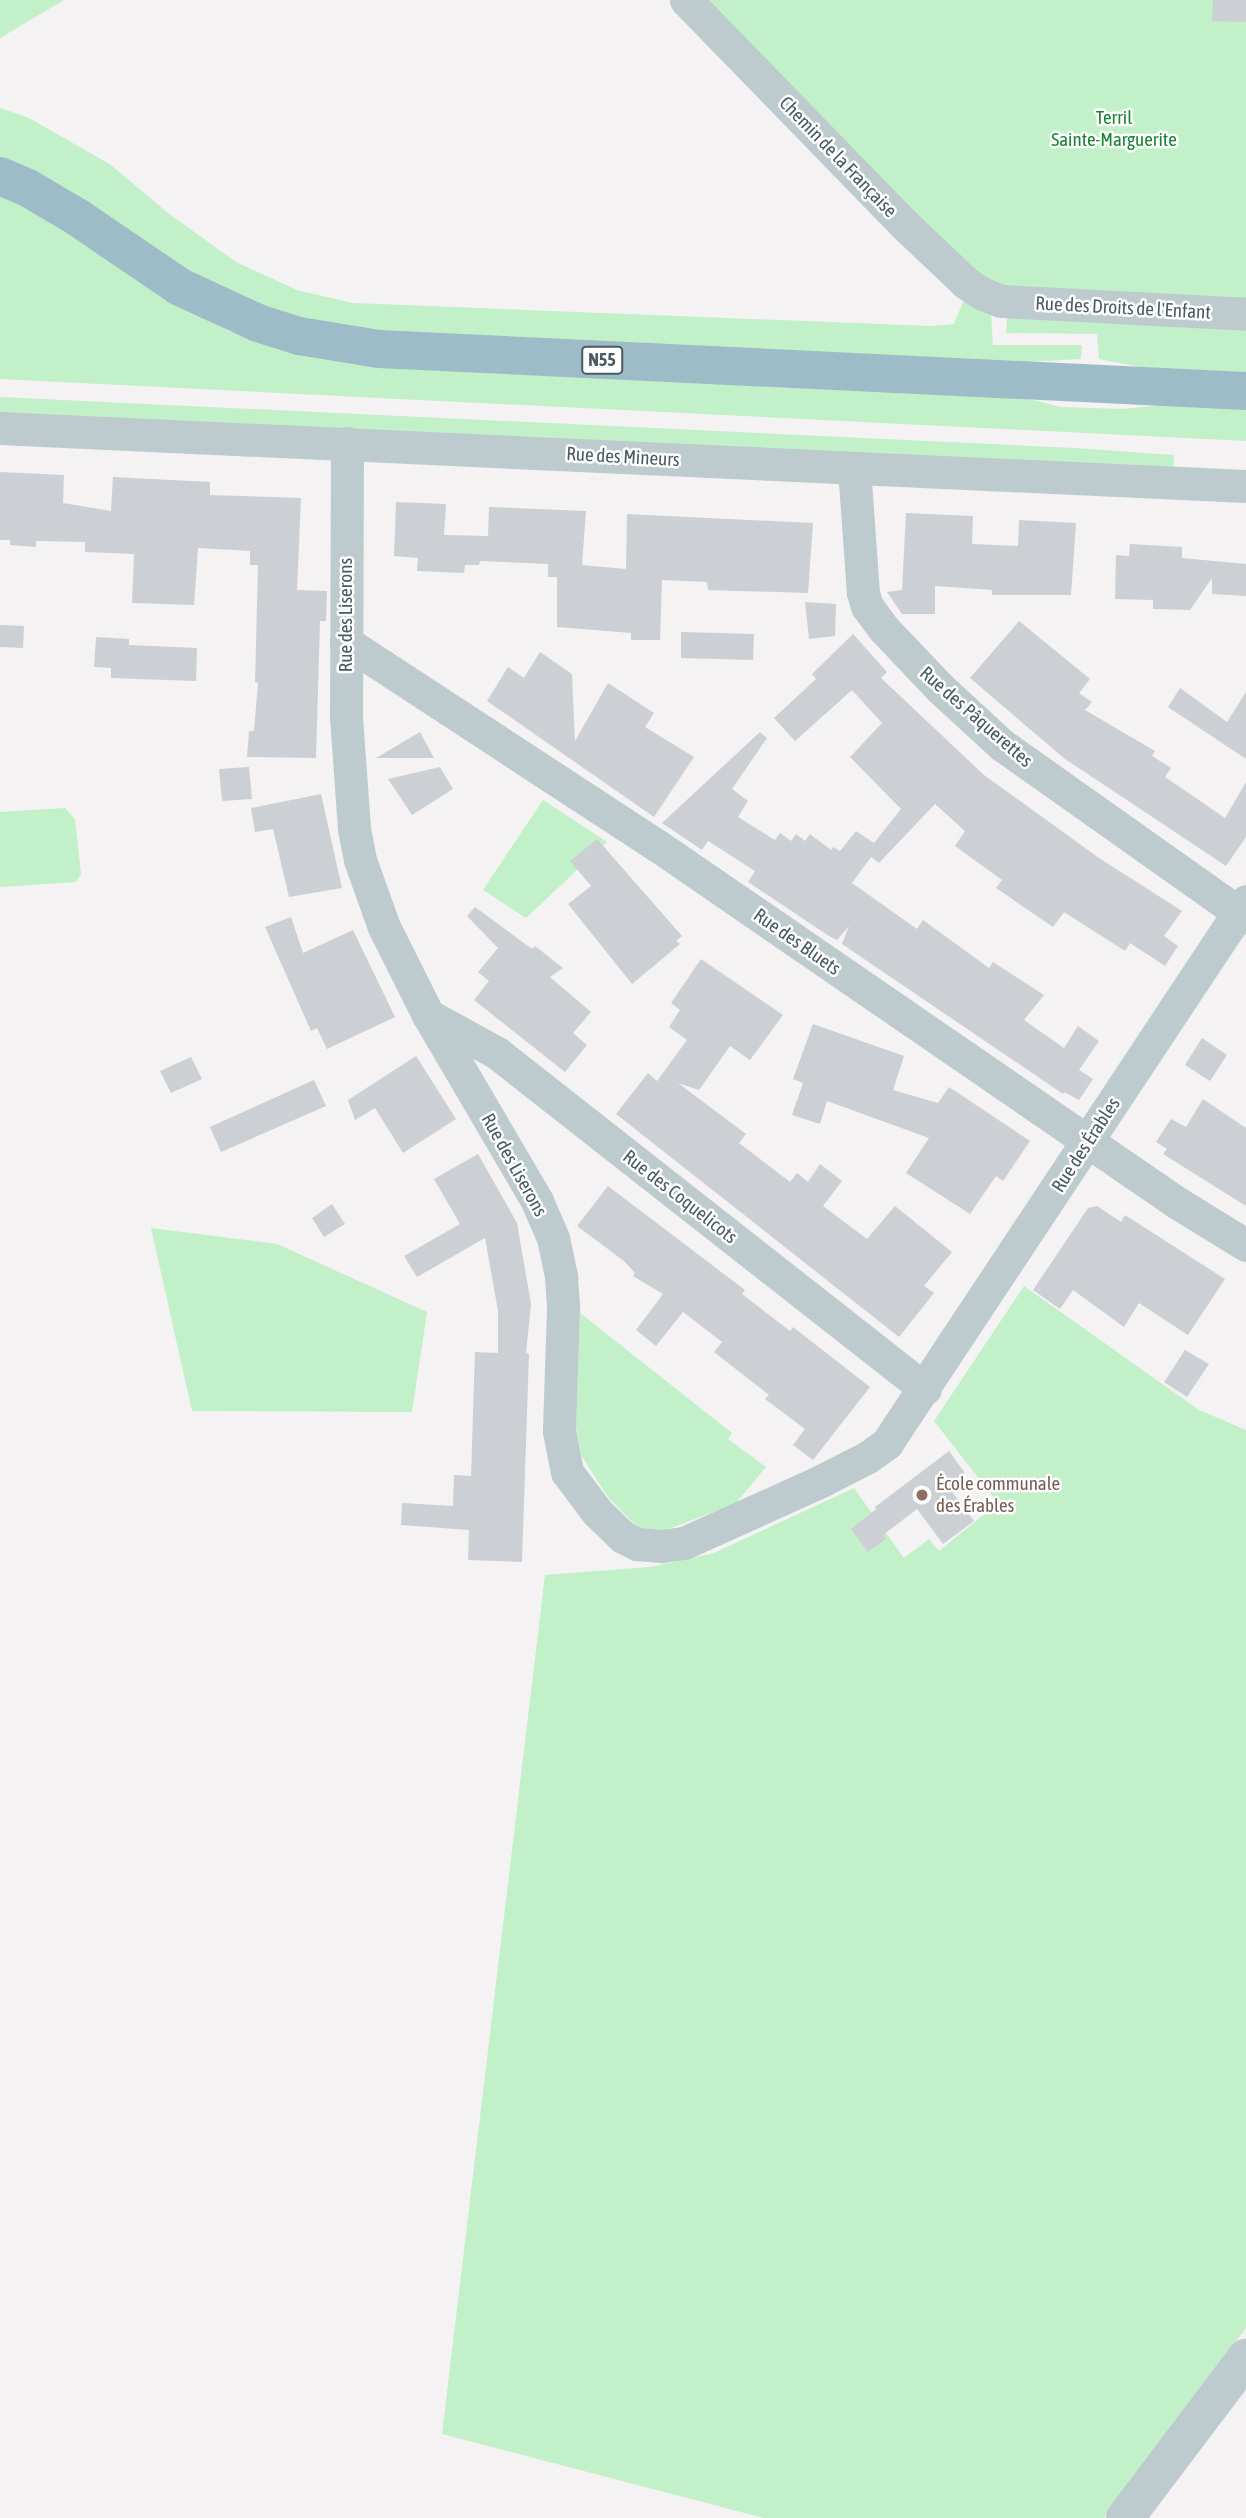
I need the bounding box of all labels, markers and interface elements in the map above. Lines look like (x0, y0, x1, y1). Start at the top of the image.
street label: Chemin de la Française (775, 92, 901, 222)
park label: Terril Sainte-Marguerite (1051, 107, 1177, 151)
street label: Rue des Droits de l'Enfant (1035, 292, 1211, 324)
road number: N55 (581, 346, 623, 374)
street label: Rue des Mineurs (566, 443, 680, 471)
street label: Rue des Liserons (335, 558, 357, 672)
street label: Rue des Pâquerettes (915, 662, 1037, 772)
street label: Rue des Bluets (749, 904, 845, 980)
street label: Rue des Érables (1047, 1093, 1125, 1197)
street label: Rue des Liserons (476, 1109, 552, 1221)
street label: Rue des Coquelicots (618, 1145, 742, 1249)
place label: École communale des Érables (936, 1473, 1060, 1517)
marker: École communale des Érables (914, 1487, 930, 1503)

